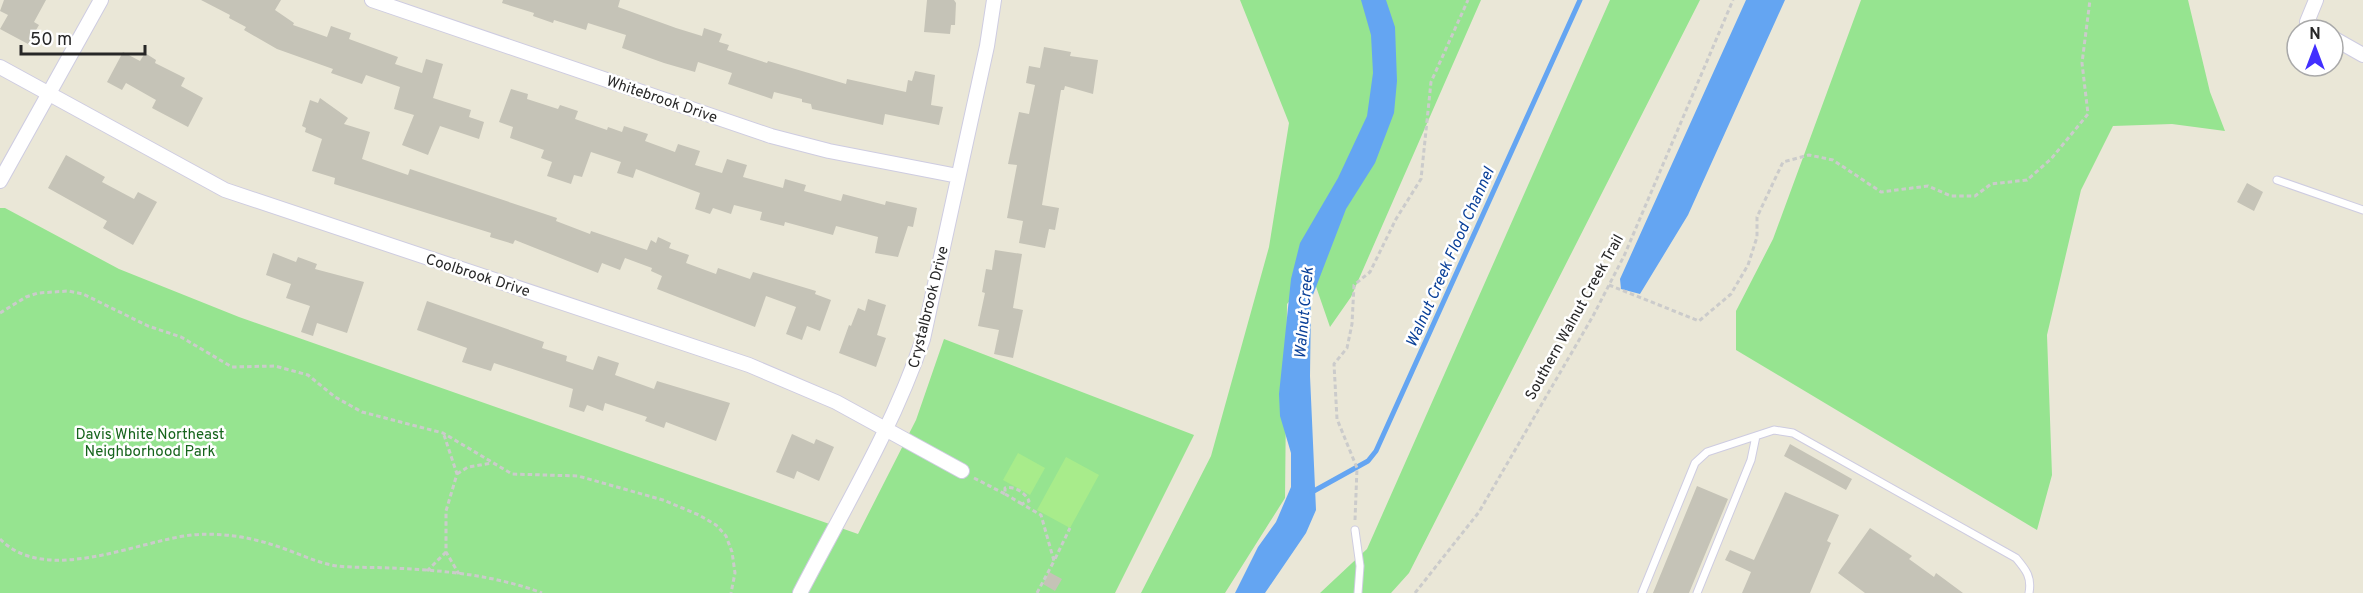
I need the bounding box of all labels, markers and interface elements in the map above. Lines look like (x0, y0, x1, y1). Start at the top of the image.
scale bar (21, 18, 146, 56)
north arrow (2285, 18, 2345, 78)
text: N (2309, 25, 2321, 45)
text: 50 m (30, 29, 72, 52)
street label: Whitebrook Drive (603, 73, 720, 128)
water label: Walnut Creek Flood Channel (1402, 164, 1500, 351)
street label: Southern Walnut Creek Trail (1522, 232, 1629, 404)
street label: Crystalbrook Drive (905, 244, 954, 370)
street label: Coolbrook Drive (423, 251, 532, 302)
water label: Walnut Creek (1291, 266, 1319, 360)
park label: Davis White Northeast Neighborhood Park (75, 426, 225, 462)

